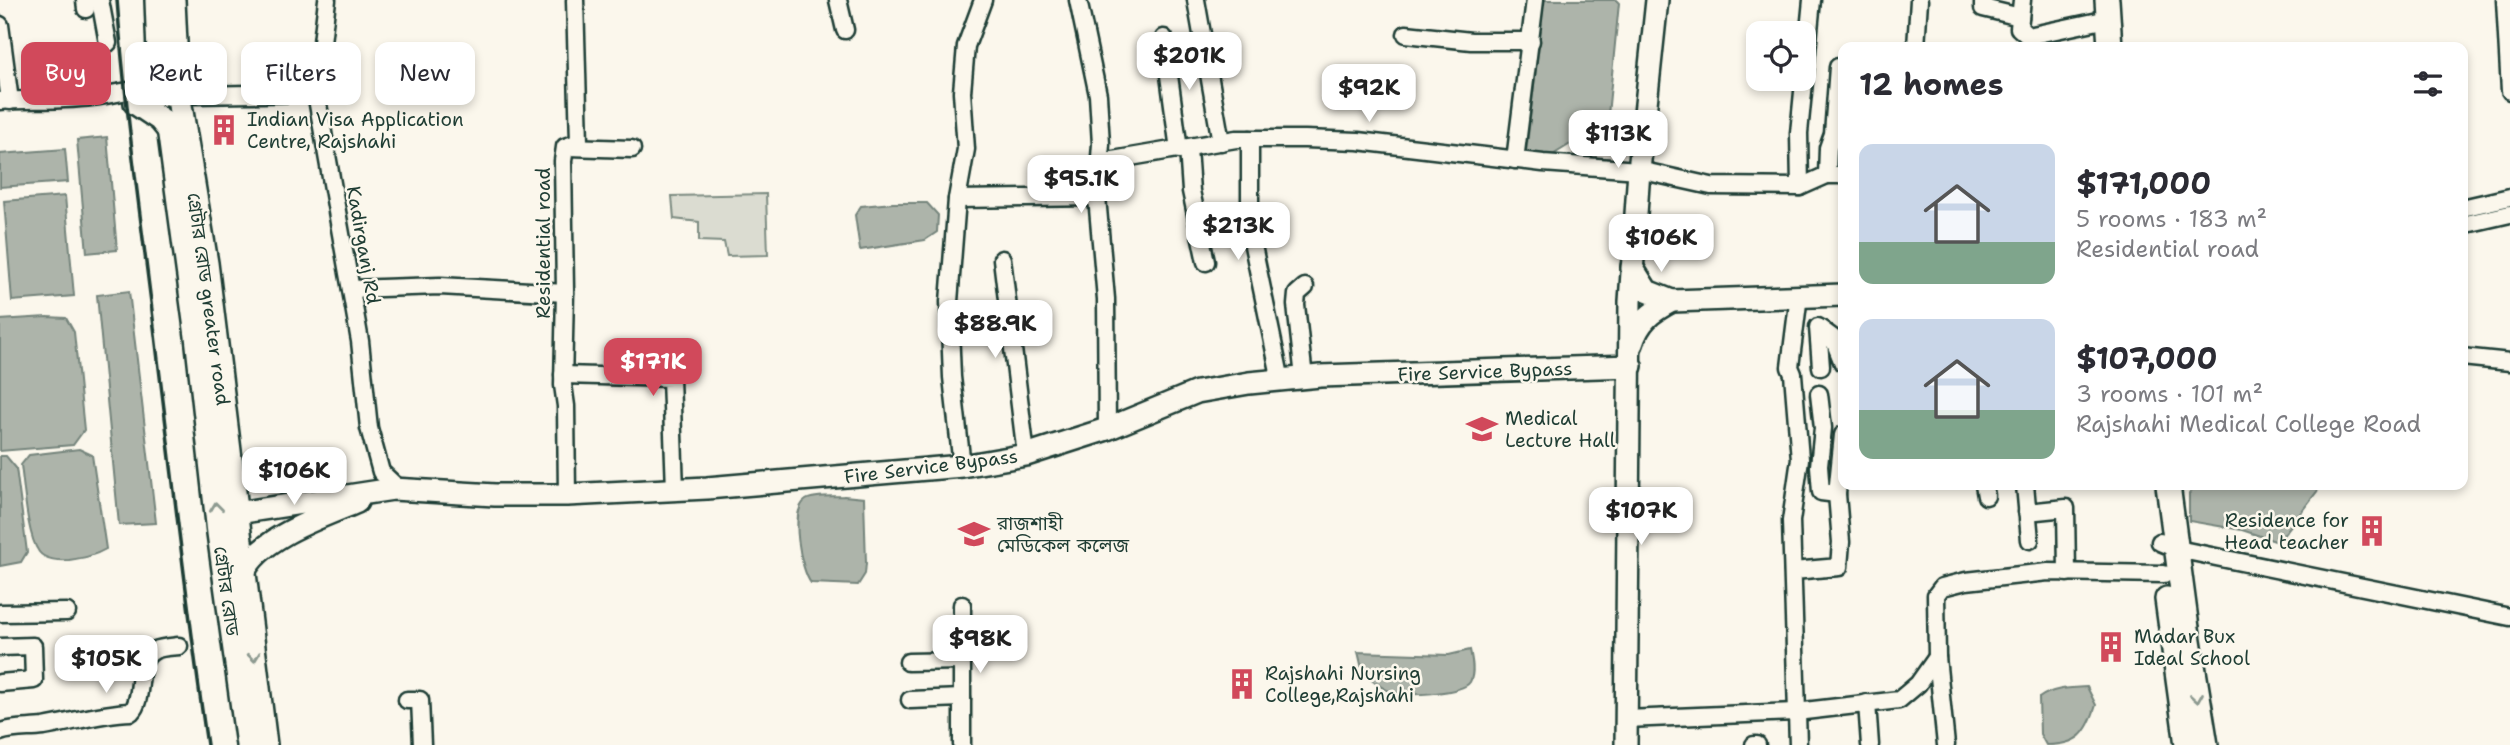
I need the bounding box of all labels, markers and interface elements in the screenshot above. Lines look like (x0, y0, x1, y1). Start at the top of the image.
map controls (1746, 21, 1816, 91)
button: locate (1746, 21, 1816, 91)
pin: $201K (1140, 32, 1238, 92)
text: $201K (1153, 40, 1225, 70)
chip: Buy (21, 42, 111, 105)
chip: Rent (125, 42, 227, 105)
chip: Filters (241, 42, 361, 105)
chip: New (375, 42, 475, 105)
pin: $92K (1328, 64, 1410, 124)
text: 12 homes (1859, 64, 2003, 105)
icon: filters (2409, 65, 2447, 103)
text: $92K (1338, 72, 1400, 102)
place label: Indian Visa Application Centre, Rajshahi (247, 107, 464, 154)
pin: $113K (1569, 110, 1667, 170)
building icon: Indian Visa Application Centre, Rajshahi (207, 113, 241, 147)
text: $113K (1585, 118, 1651, 148)
pin: $95.1K (1024, 156, 1138, 215)
text: $95.1K (1043, 163, 1119, 193)
text: $171,000 (2076, 163, 2211, 204)
street label: Residential road (531, 167, 556, 319)
icon: home (1915, 172, 1999, 256)
street label: Kadirganj Rd (341, 184, 386, 306)
street label: গ্রেটার রোড greater road (181, 191, 236, 407)
pin: $213K (1189, 202, 1287, 262)
text: 5 rooms · 183 m² (2076, 204, 2267, 234)
text: $213K (1202, 210, 1274, 240)
pin: $106K (1612, 215, 1710, 274)
text: $106K (1625, 222, 1697, 252)
text: Residential road (2076, 234, 2259, 264)
pin: $88.9K (938, 300, 1052, 360)
text: $88.9K (953, 308, 1037, 338)
pin: $171K (604, 338, 702, 398)
text: $107,000 (2076, 338, 2218, 379)
text: $171K (620, 346, 686, 376)
icon: home (1915, 347, 1999, 431)
street label: Fire Service Bypass (1397, 356, 1573, 387)
text: 3 rooms · 101 m² (2076, 379, 2263, 409)
place label: Medical Lecture Hall (1505, 406, 1616, 453)
text: Rajshahi Medical College Road (2076, 409, 2421, 439)
school or university icon: Medical Lecture Hall (1465, 412, 1499, 446)
street label: Fire Service Bypass (843, 443, 1019, 490)
pin: $106K (245, 448, 343, 507)
text: $106K (258, 455, 330, 485)
pin: $107K (1592, 488, 1690, 547)
text: $107K (1605, 495, 1677, 525)
one-way arrow (209, 502, 224, 513)
place label: Residence for Head teacher (2224, 508, 2349, 555)
place label: রাজশাহী মেডিকেল কলেজ (996, 511, 1130, 558)
building icon: Residence for Head teacher (2355, 514, 2389, 548)
school or university icon: রাজশাহী মেডিকেল কলেজ (957, 517, 991, 551)
street label: গ্রেটার রোড (208, 545, 245, 638)
pin: $98K (939, 616, 1021, 675)
text: $98K (949, 623, 1011, 653)
place label: Madar Bux Ideal School (2134, 624, 2250, 671)
building icon: Madar Bux Ideal School (2094, 630, 2128, 664)
pin: $105K (57, 636, 155, 695)
text: $105K (71, 643, 141, 673)
one-way arrow (246, 651, 261, 663)
place label: Rajshahi Nursing College,Rajshahi (1265, 661, 1421, 708)
building icon: Rajshahi Nursing College,Rajshahi (1225, 667, 1259, 701)
one-way arrow (2189, 692, 2204, 704)

